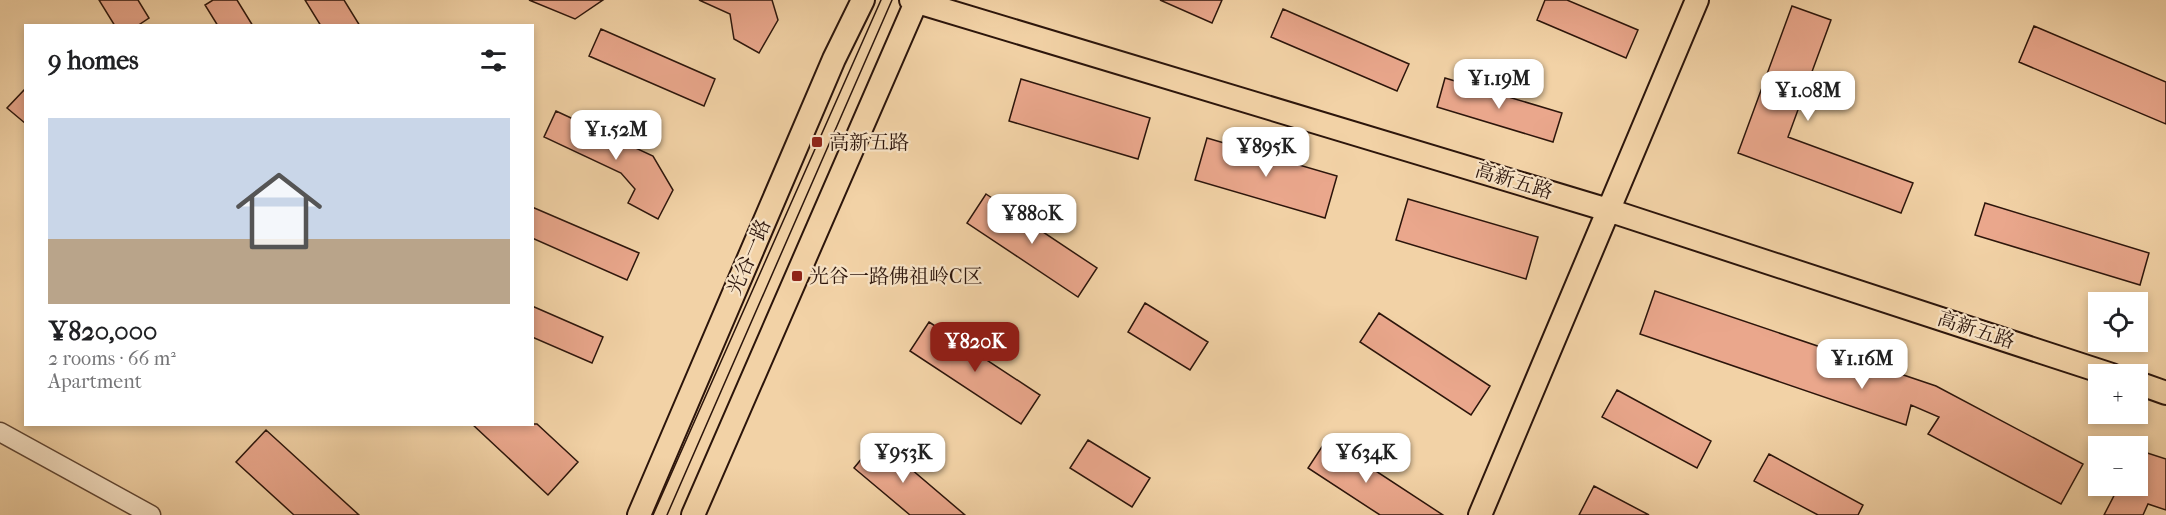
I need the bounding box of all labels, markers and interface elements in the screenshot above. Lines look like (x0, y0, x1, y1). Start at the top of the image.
icon: filters (477, 44, 510, 77)
text: 9 homes (48, 45, 139, 76)
pin: ¥1.19M (1450, 59, 1548, 110)
text: ¥1.19M (1468, 67, 1530, 90)
pin: ¥1.08M (1759, 71, 1857, 122)
text: ¥1.08M (1775, 79, 1841, 102)
pin: ¥1.52M (567, 110, 665, 161)
text: ¥1.52M (585, 118, 647, 141)
pin: ¥895K (1224, 127, 1308, 178)
place label: 高新五路 (829, 131, 909, 154)
marker: 高新五路 (810, 135, 824, 149)
text: ¥895K (1236, 135, 1296, 158)
icon: home (225, 157, 333, 265)
street label: 高新五路 (1472, 158, 1556, 204)
pin: ¥880K (990, 194, 1074, 245)
text: ¥880K (1001, 202, 1063, 225)
street label: 光谷一路 (723, 216, 775, 298)
place label: 光谷一路佛祖岭C区 (809, 265, 982, 288)
marker: 光谷一路佛祖岭C区 (790, 269, 804, 283)
map controls (2088, 292, 2148, 496)
button: locate (2088, 292, 2148, 352)
street label: 高新五路 (1934, 307, 2018, 353)
text: ¥820,000 (48, 316, 157, 347)
pin: ¥820K (933, 322, 1017, 373)
text: ¥820K (944, 330, 1006, 353)
pin: ¥1.16M (1813, 339, 1911, 390)
text: 2 rooms · 66 m² (48, 347, 176, 370)
text: ¥1.16M (1831, 347, 1893, 370)
button: + (2088, 364, 2148, 424)
text: Apartment (48, 370, 142, 393)
pin: ¥953K (861, 433, 945, 484)
pin: ¥634K (1324, 433, 1408, 484)
button: − (2088, 436, 2148, 496)
text: ¥953K (874, 441, 932, 464)
text: ¥634K (1336, 441, 1396, 464)

